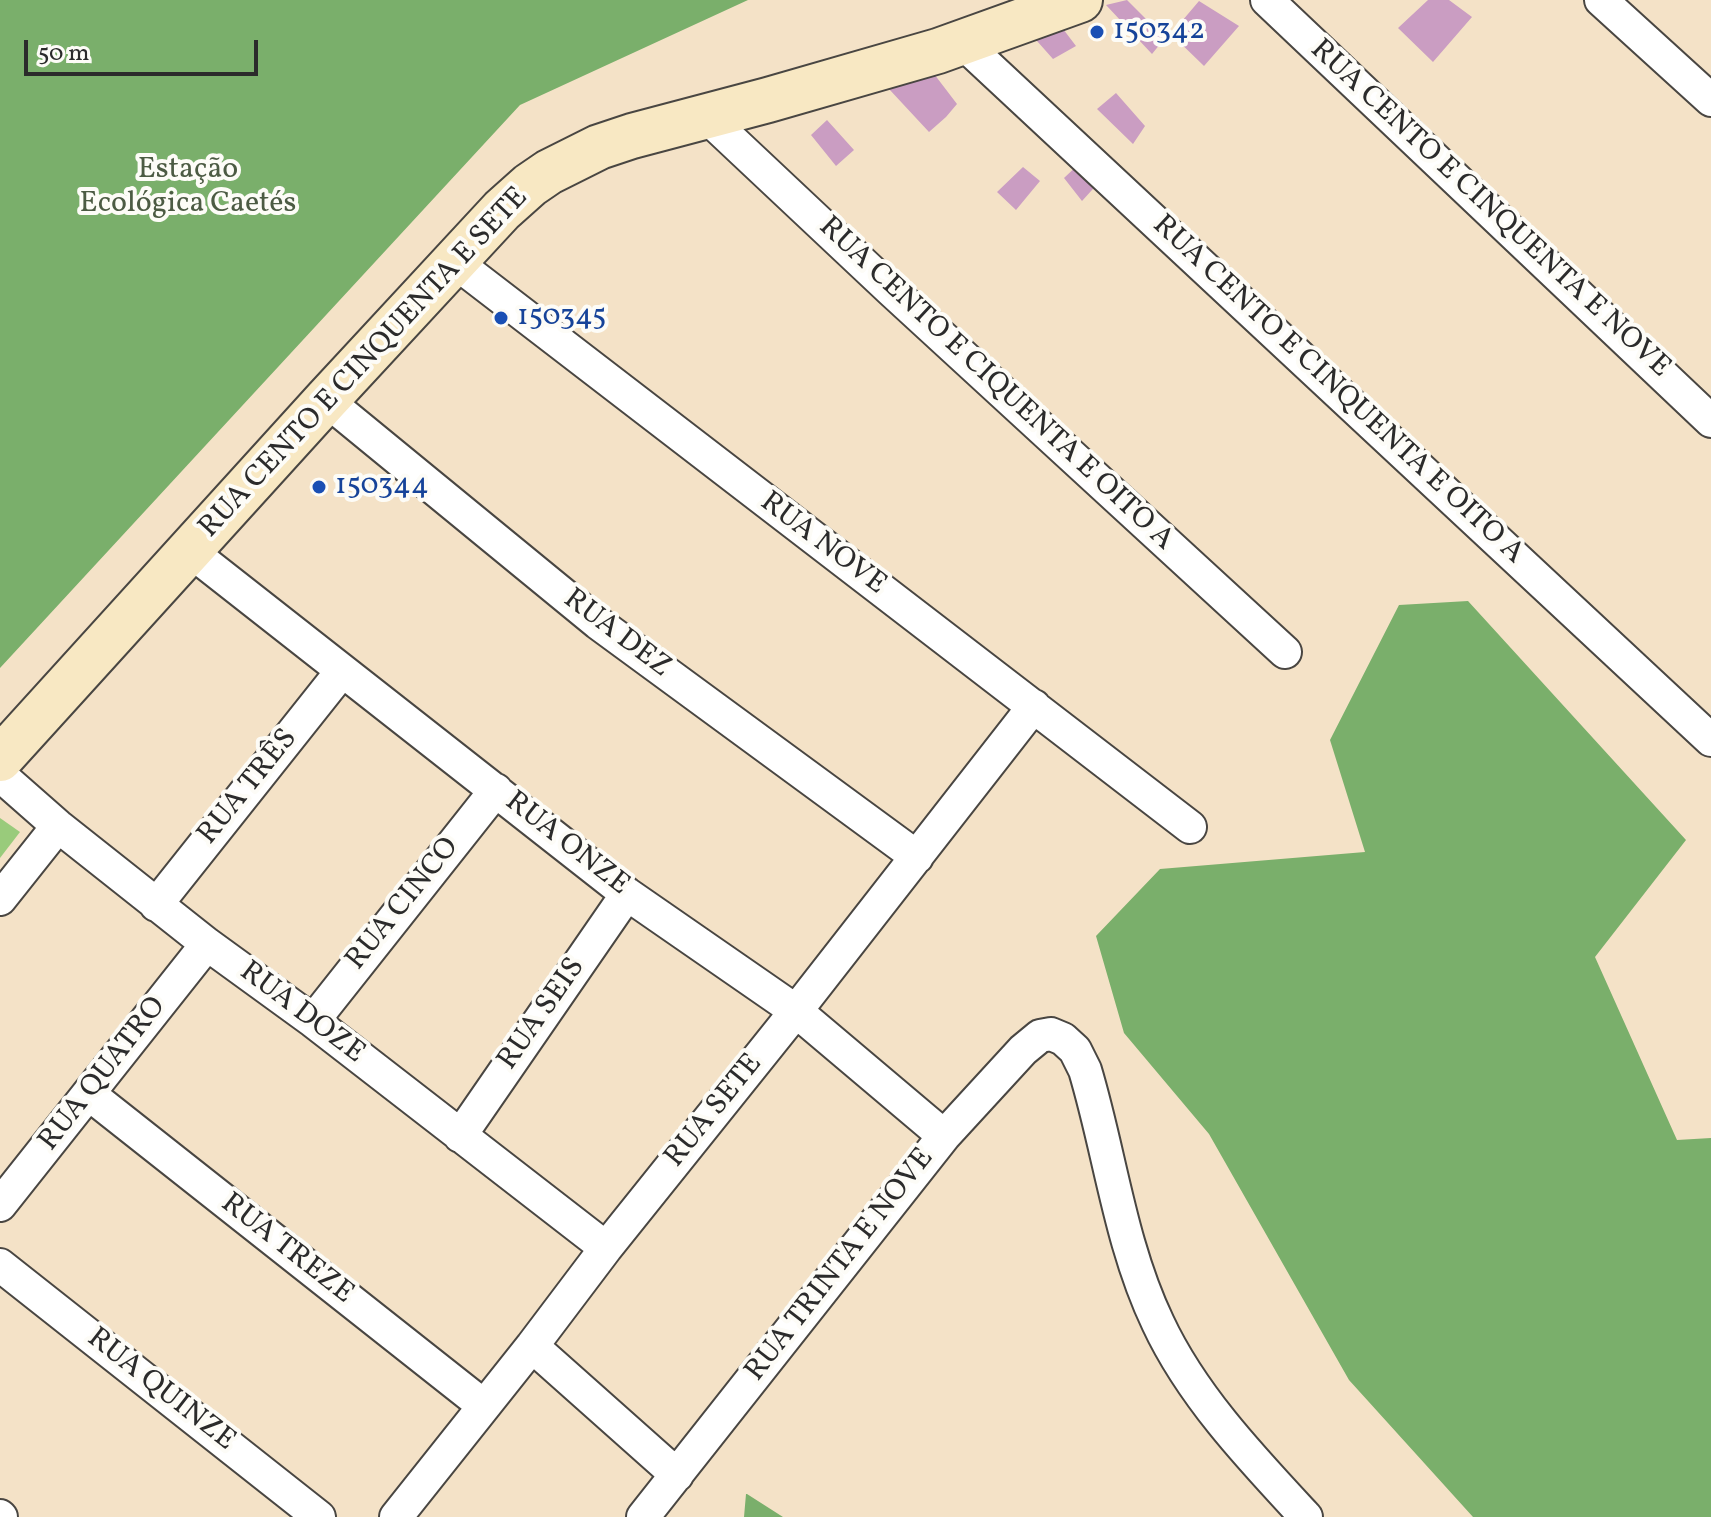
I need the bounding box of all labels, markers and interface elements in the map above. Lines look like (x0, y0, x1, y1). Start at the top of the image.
place label: 150342 (1113, 14, 1205, 50)
marker: 150342 (1088, 23, 1106, 41)
scale bar (28, 24, 262, 74)
street label: RUA CENTO E CINQUENTA E NOVE (1301, 33, 1677, 387)
text: 50 m (38, 37, 90, 71)
park label: Estação Ecológica Caetés (80, 153, 296, 224)
street label: RUA CENTO E CINQUENTA E SETE (193, 181, 537, 547)
street label: RUA CENTO E CINQUENTA E OITO A (1144, 209, 1530, 573)
street label: RUA CENTO E CIQUENTA E OITO A (810, 210, 1180, 560)
place label: 150345 (517, 300, 607, 336)
marker: 150345 (492, 309, 510, 327)
place label: 150344 (335, 469, 429, 505)
marker: 150344 (310, 478, 328, 496)
street label: RUA NOVE (752, 486, 892, 604)
street label: RUA DEZ (555, 583, 677, 687)
street label: RUA TRÊS (191, 723, 307, 853)
street label: RUA ONZE (497, 785, 635, 905)
street label: RUA CINCO (340, 831, 468, 979)
street label: RUA SEIS (491, 952, 595, 1078)
street label: RUA DOZE (231, 955, 371, 1073)
street label: RUA QUATRO (33, 991, 175, 1159)
street label: RUA SETE (658, 1048, 772, 1176)
street label: RUA TRINTA E NOVE (739, 1142, 943, 1390)
street label: RUA TREZE (212, 1187, 360, 1313)
street label: RUA QUINZE (79, 1322, 241, 1460)

